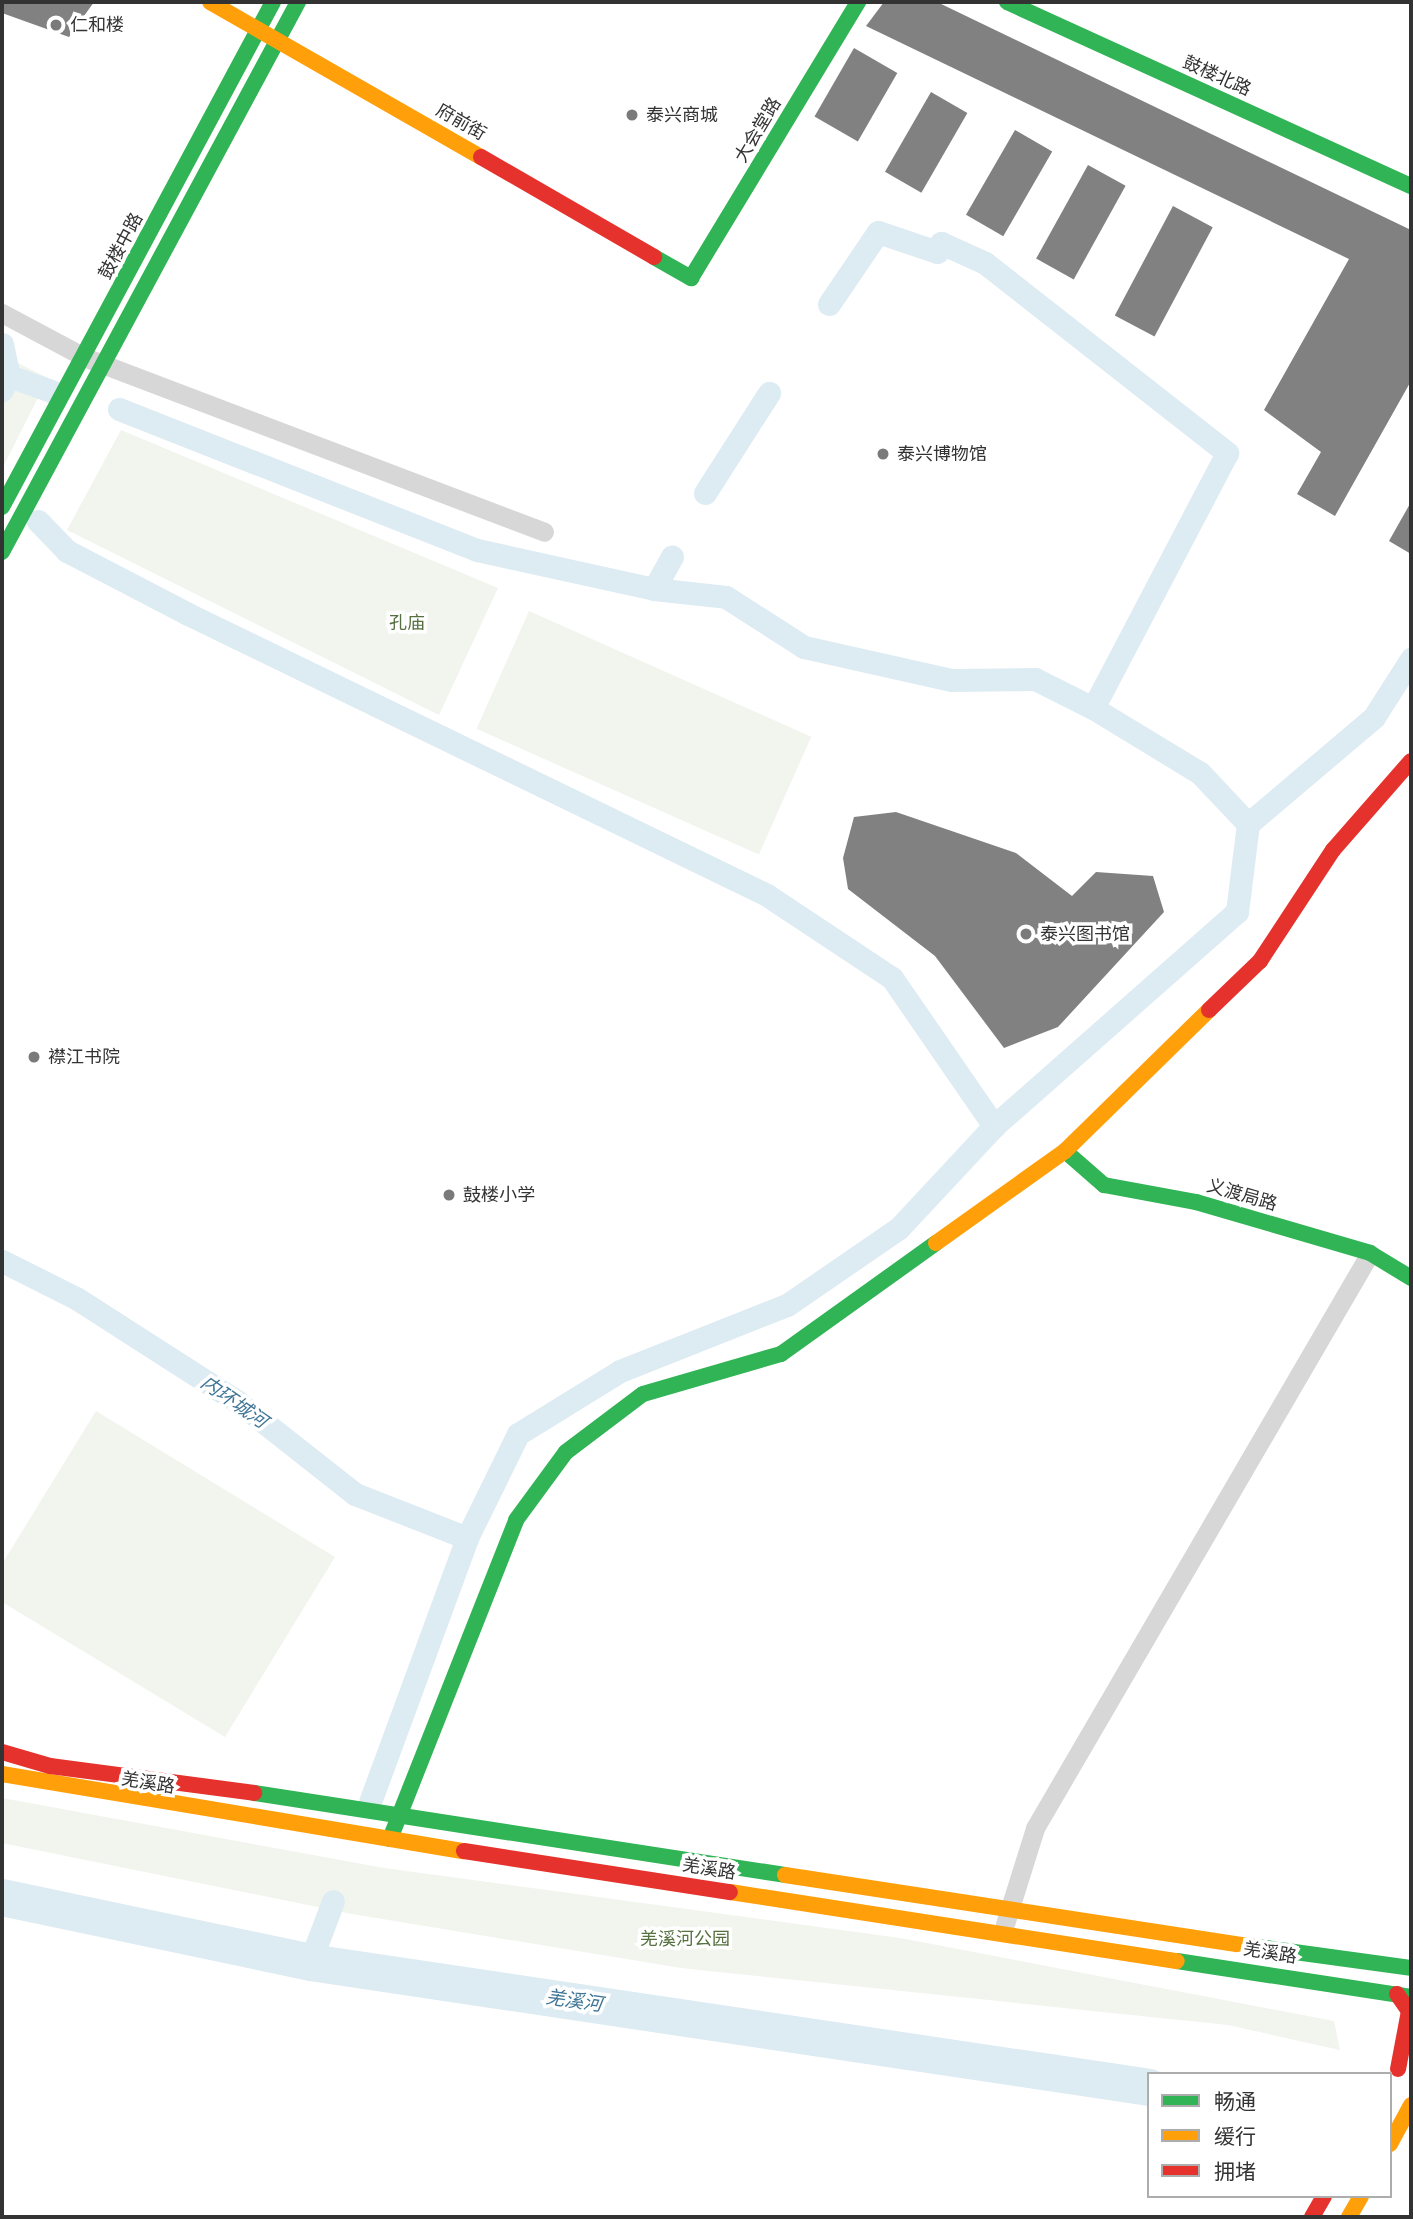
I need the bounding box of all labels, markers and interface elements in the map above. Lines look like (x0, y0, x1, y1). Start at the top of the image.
place label: 仁和楼 (70, 14, 124, 36)
marker: 仁和楼 (48, 17, 64, 33)
street label: 鼓楼北路 (1180, 51, 1254, 101)
street label: 大会堂路 (730, 94, 786, 166)
street label: 府前街 (432, 99, 490, 145)
place label: 泰兴商城 (646, 104, 718, 126)
marker: 泰兴商城 (624, 107, 640, 123)
street label: 鼓楼中路 (95, 209, 147, 283)
place label: 泰兴博物馆 (897, 443, 987, 465)
marker: 泰兴博物馆 (875, 446, 891, 462)
park label: 孔庙 (389, 612, 425, 634)
place label: 泰兴图书馆 (1040, 923, 1130, 945)
marker: 泰兴图书馆 (1018, 926, 1034, 942)
place label: 襟江书院 (48, 1046, 120, 1068)
marker: 襟江书院 (26, 1049, 42, 1065)
street label: 义渡局路 (1204, 1175, 1280, 1215)
place label: 鼓楼小学 (463, 1184, 535, 1206)
marker: 鼓楼小学 (441, 1187, 457, 1203)
water label: 内环城河 (196, 1371, 272, 1433)
street label: 羌溪路 (120, 1768, 176, 1798)
street label: 羌溪路 (681, 1854, 737, 1884)
park label: 羌溪河公园 (640, 1928, 730, 1950)
street label: 羌溪路 (1242, 1938, 1298, 1968)
water label: 羌溪河 (544, 1986, 604, 2016)
legend (1147, 2072, 1392, 2198)
text: 畅通 (1214, 2087, 1256, 2116)
text: 缓行 (1214, 2122, 1256, 2151)
text: 拥堵 (1214, 2157, 1256, 2186)

